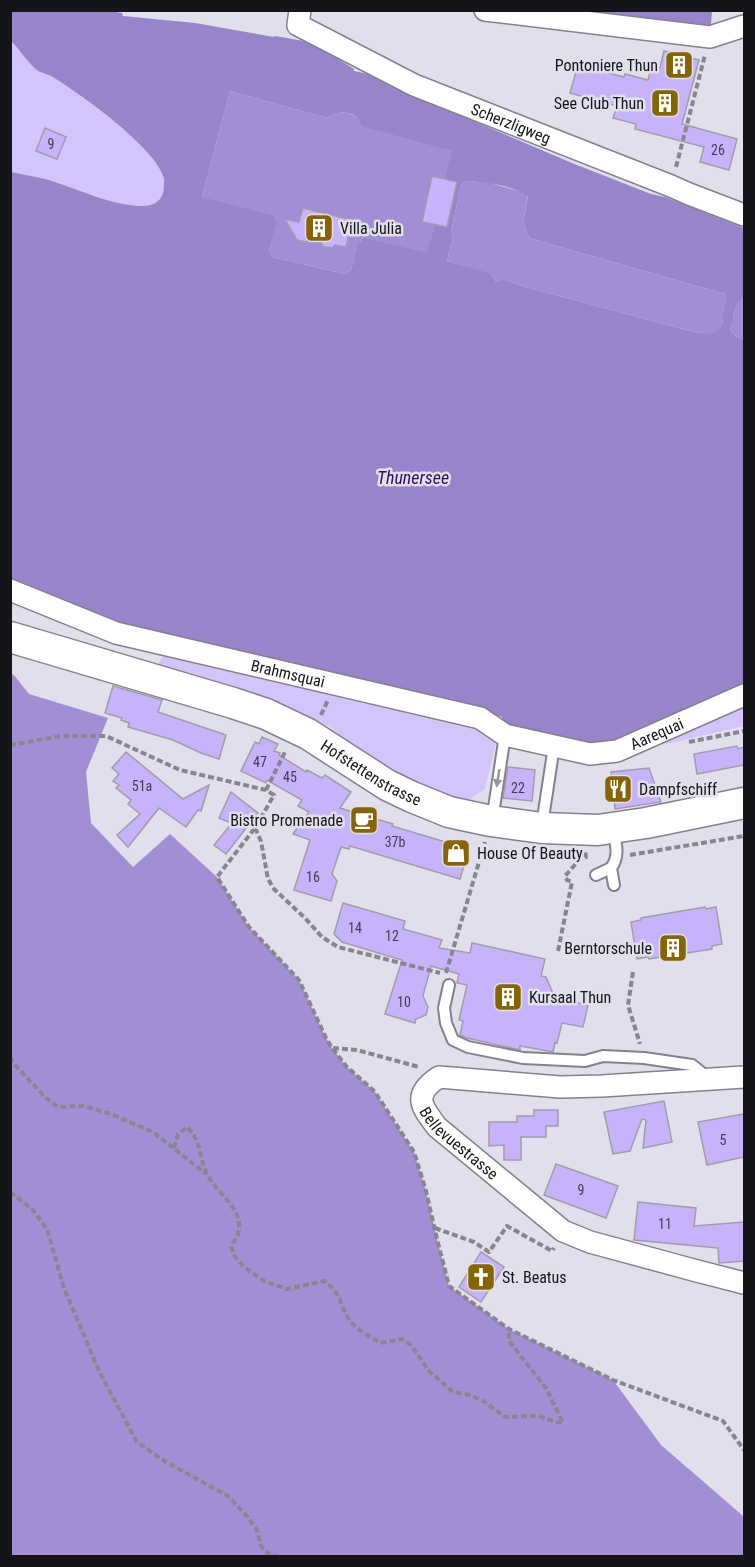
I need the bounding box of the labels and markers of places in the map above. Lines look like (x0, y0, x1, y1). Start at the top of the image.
building icon: Pontoniere Thun (663, 49, 695, 81)
place label: Pontoniere Thun (555, 56, 658, 75)
building icon: See Club Thun (649, 87, 681, 119)
place label: See Club Thun (554, 94, 644, 113)
building icon: Villa Julia (303, 212, 335, 244)
place label: Villa Julia (340, 219, 402, 238)
restaurant icon: Dampfschiff (602, 773, 634, 805)
place label: Dampfschiff (639, 780, 717, 799)
cafe icon: Bistro Promenade (348, 804, 380, 836)
place label: Bistro Promenade (230, 811, 343, 830)
shop icon: House Of Beauty (440, 837, 472, 869)
place label: House Of Beauty (477, 844, 583, 863)
building icon: Berntorschule (657, 932, 689, 964)
place label: Berntorschule (564, 939, 652, 958)
building icon: Kursaal Thun (492, 981, 524, 1013)
place label: Kursaal Thun (529, 988, 611, 1007)
church icon: St. Beatus (465, 1261, 497, 1293)
place label: St. Beatus (502, 1268, 567, 1287)

